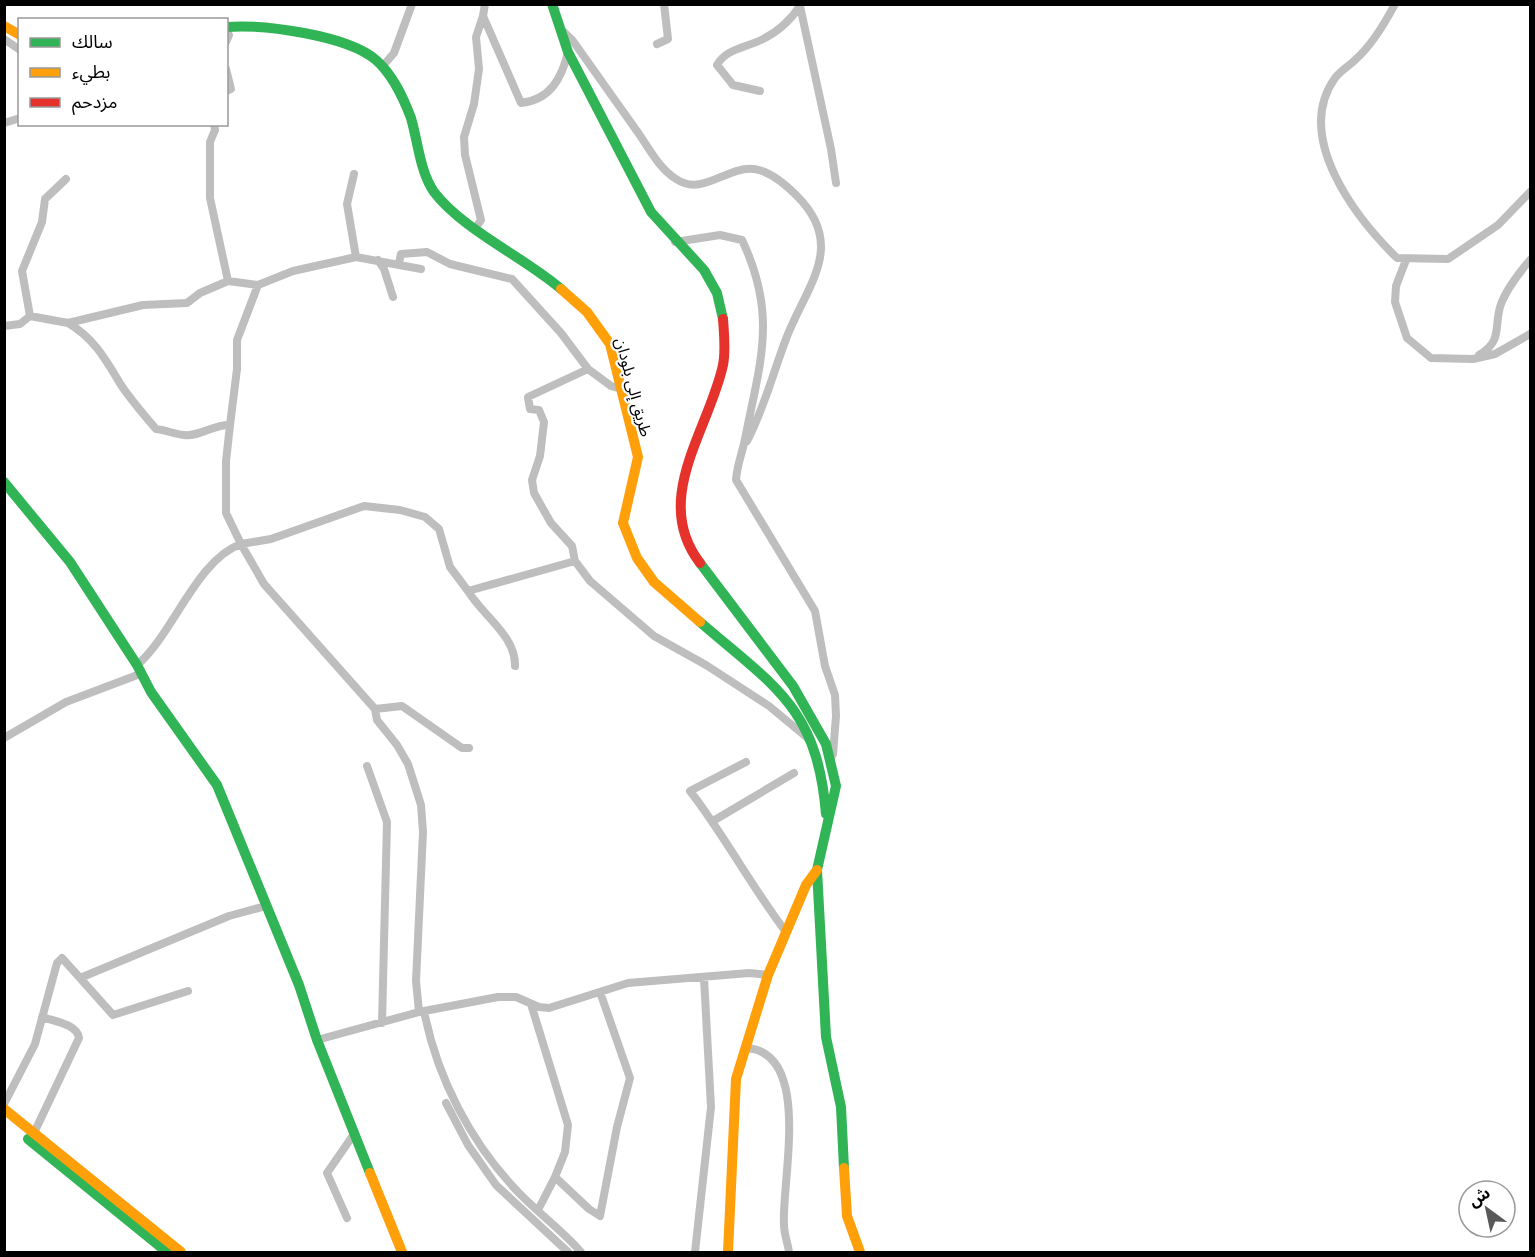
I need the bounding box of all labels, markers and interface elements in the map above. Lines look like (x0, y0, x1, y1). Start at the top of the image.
legend (18, 18, 228, 126)
text: سالك (72, 31, 113, 53)
text: بطيء (72, 61, 110, 85)
text: مزدحم (72, 91, 117, 115)
street label: طريق إلى بلودان (610, 336, 656, 439)
north arrow (1457, 1179, 1517, 1239)
text: ش (1465, 1183, 1494, 1211)

